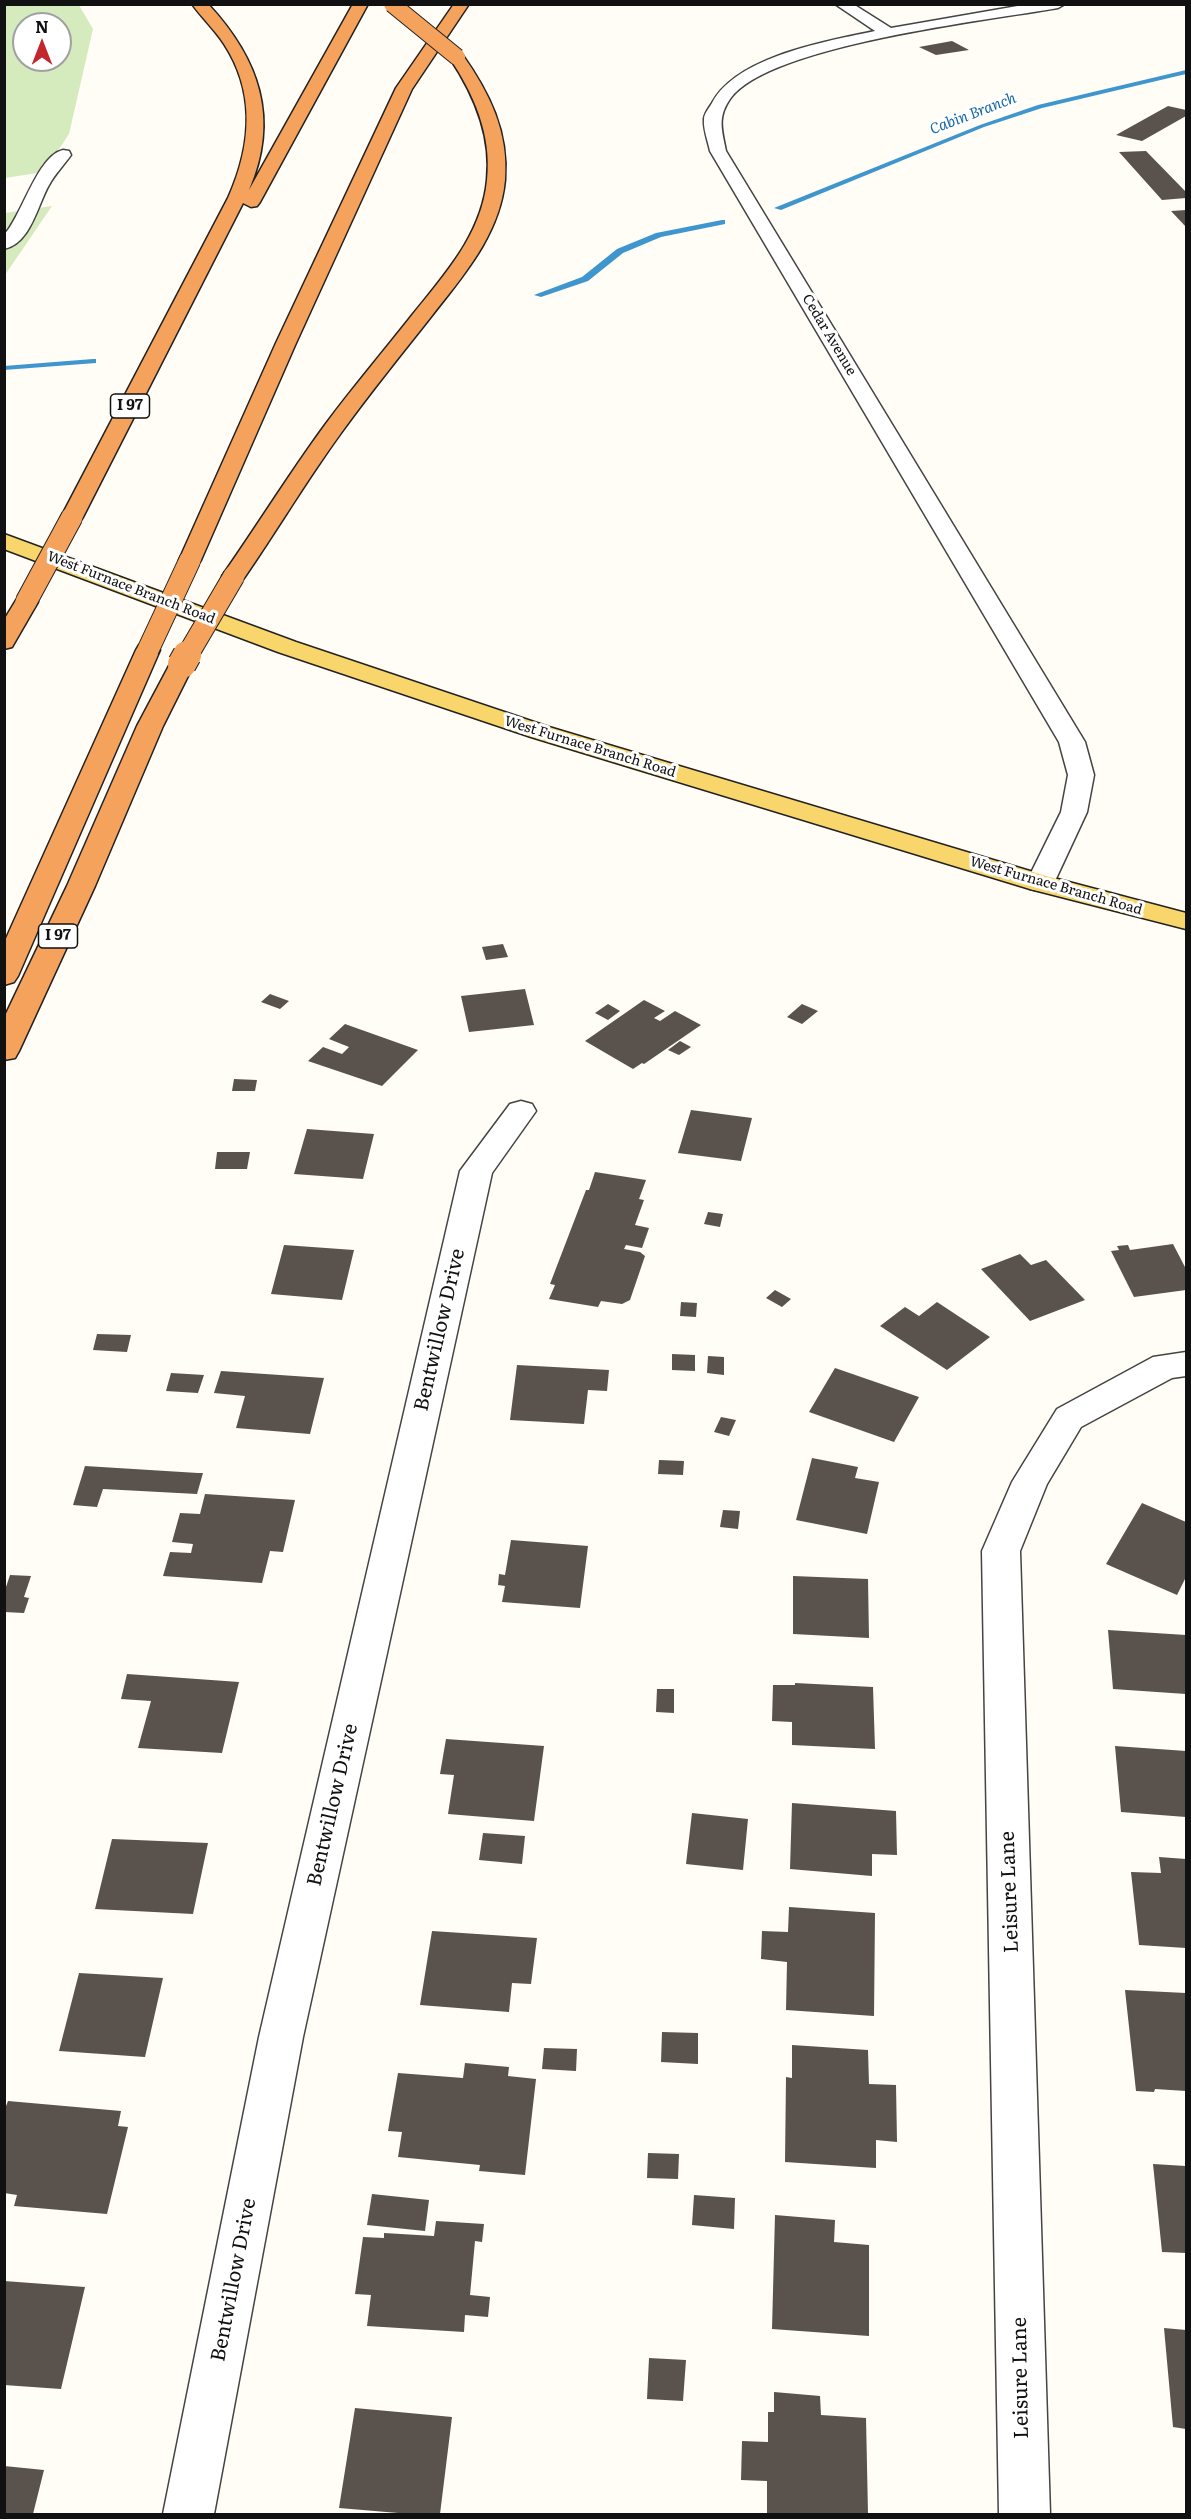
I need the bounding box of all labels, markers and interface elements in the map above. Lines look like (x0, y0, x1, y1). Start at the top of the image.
north arrow (12, 12, 72, 72)
text: N (35, 14, 49, 38)
water label: Cabin Branch (927, 89, 1019, 139)
street label: Cedar Avenue (798, 291, 860, 379)
road number: I 97 (110, 394, 150, 418)
street label: West Furnace Branch Road (45, 548, 217, 628)
street label: West Furnace Branch Road (502, 713, 678, 781)
street label: West Furnace Branch Road (968, 853, 1144, 919)
road number: I 97 (38, 924, 78, 948)
street label: Bentwillow Drive (410, 1246, 470, 1414)
street label: Bentwillow Drive (303, 1721, 363, 1889)
street label: Leisure Lane (996, 1831, 1024, 1953)
street label: Bentwillow Drive (206, 2196, 262, 2364)
street label: Leisure Lane (1008, 2317, 1034, 2439)

